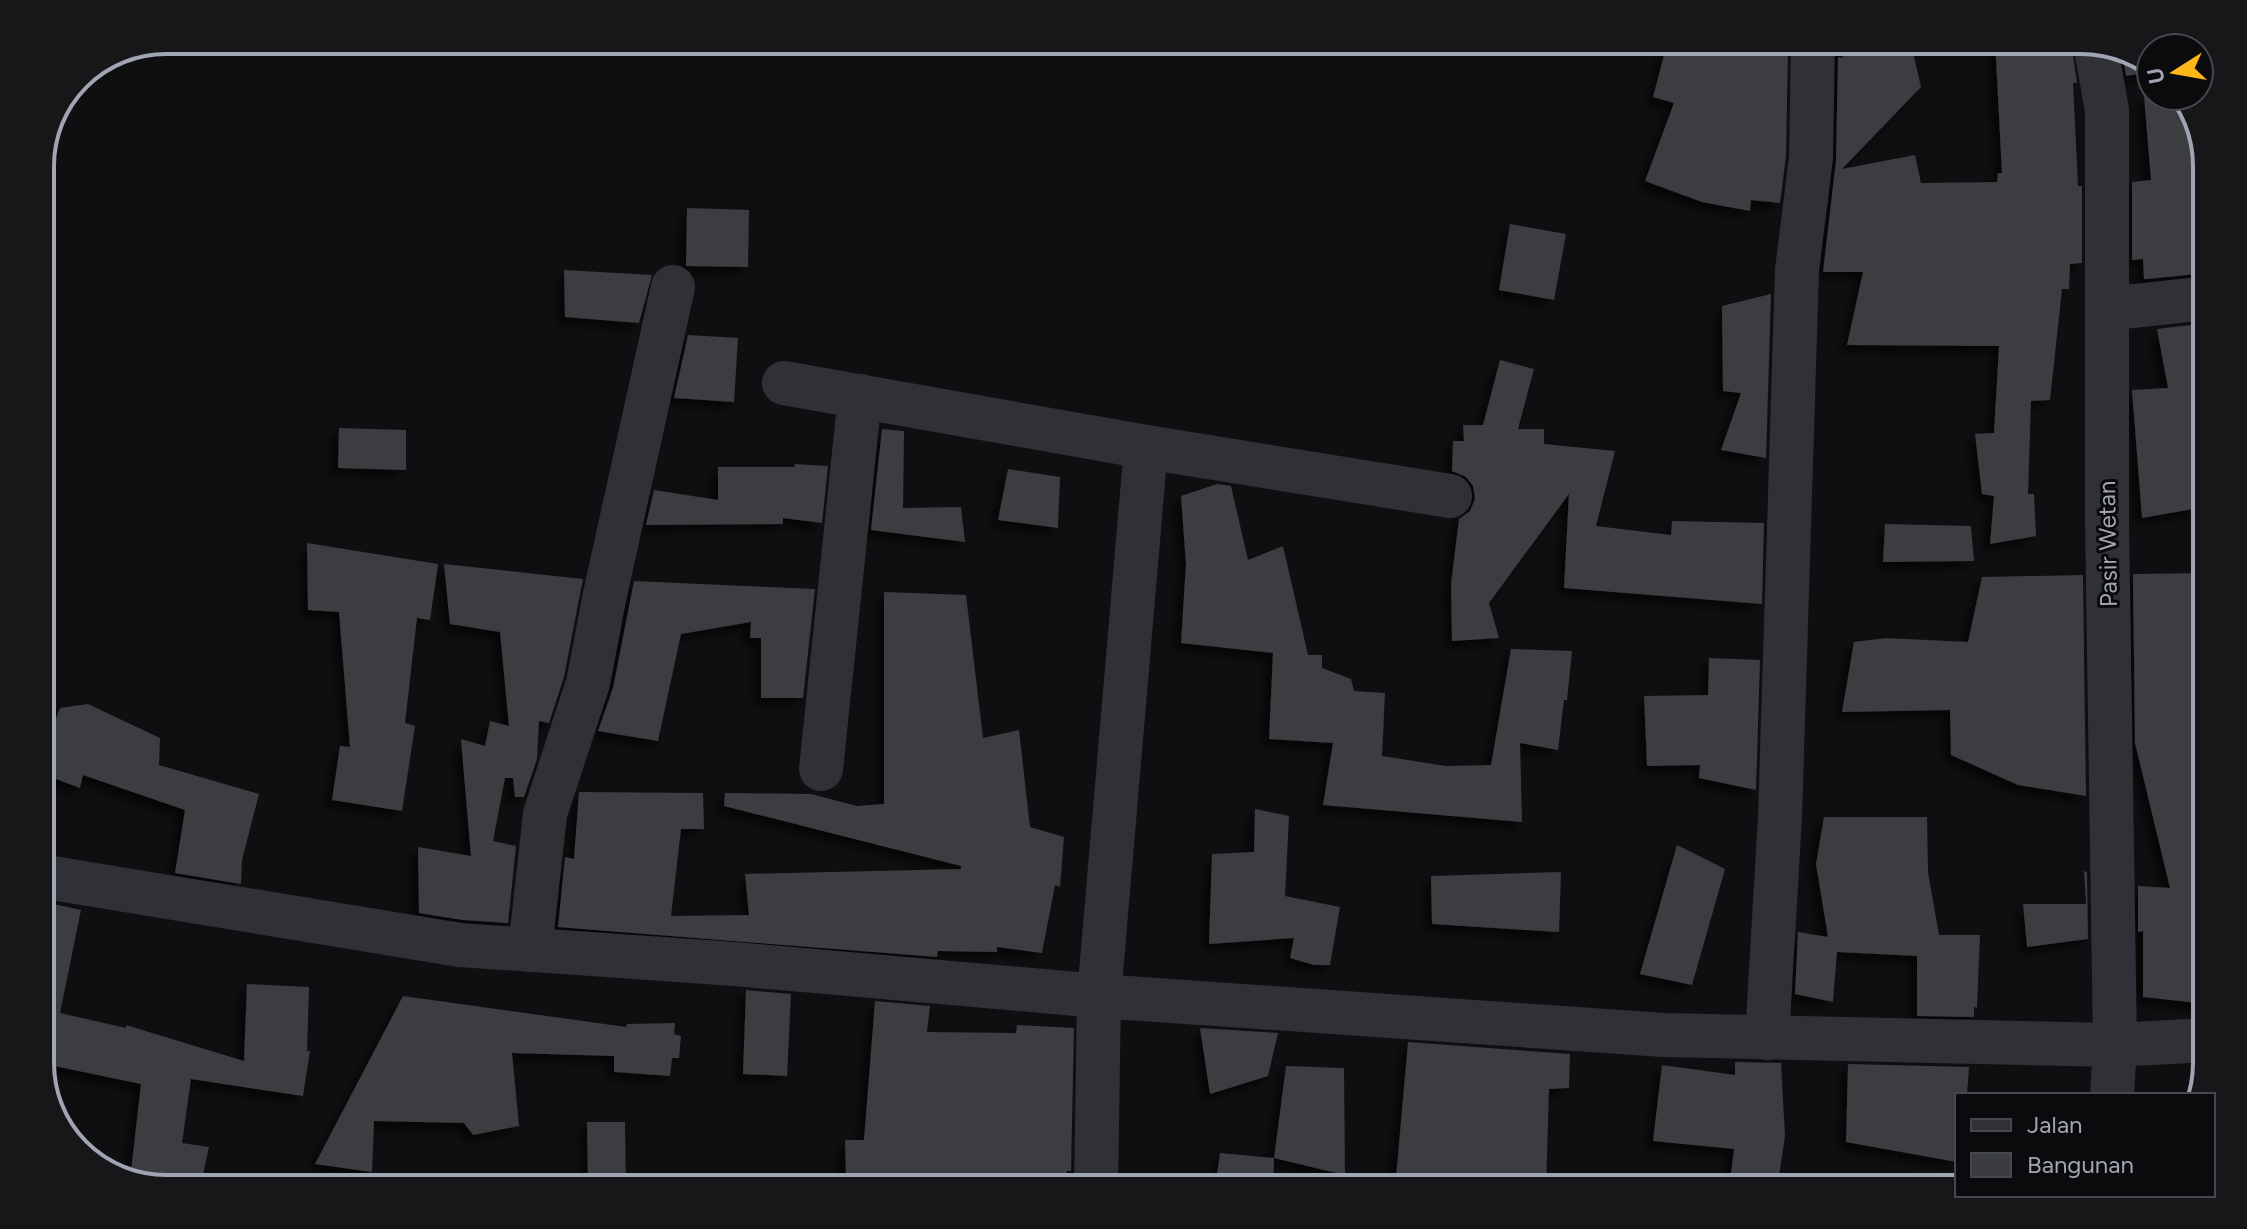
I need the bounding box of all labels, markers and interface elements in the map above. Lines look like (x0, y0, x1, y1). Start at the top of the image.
north arrow (2135, 32, 2215, 112)
text: U (2141, 66, 2171, 86)
street label: Pasir Wetan (2092, 481, 2123, 608)
legend (1955, 1093, 2215, 1197)
text: Jalan (2027, 1110, 2083, 1139)
text: Bangunan (2027, 1150, 2134, 1179)

